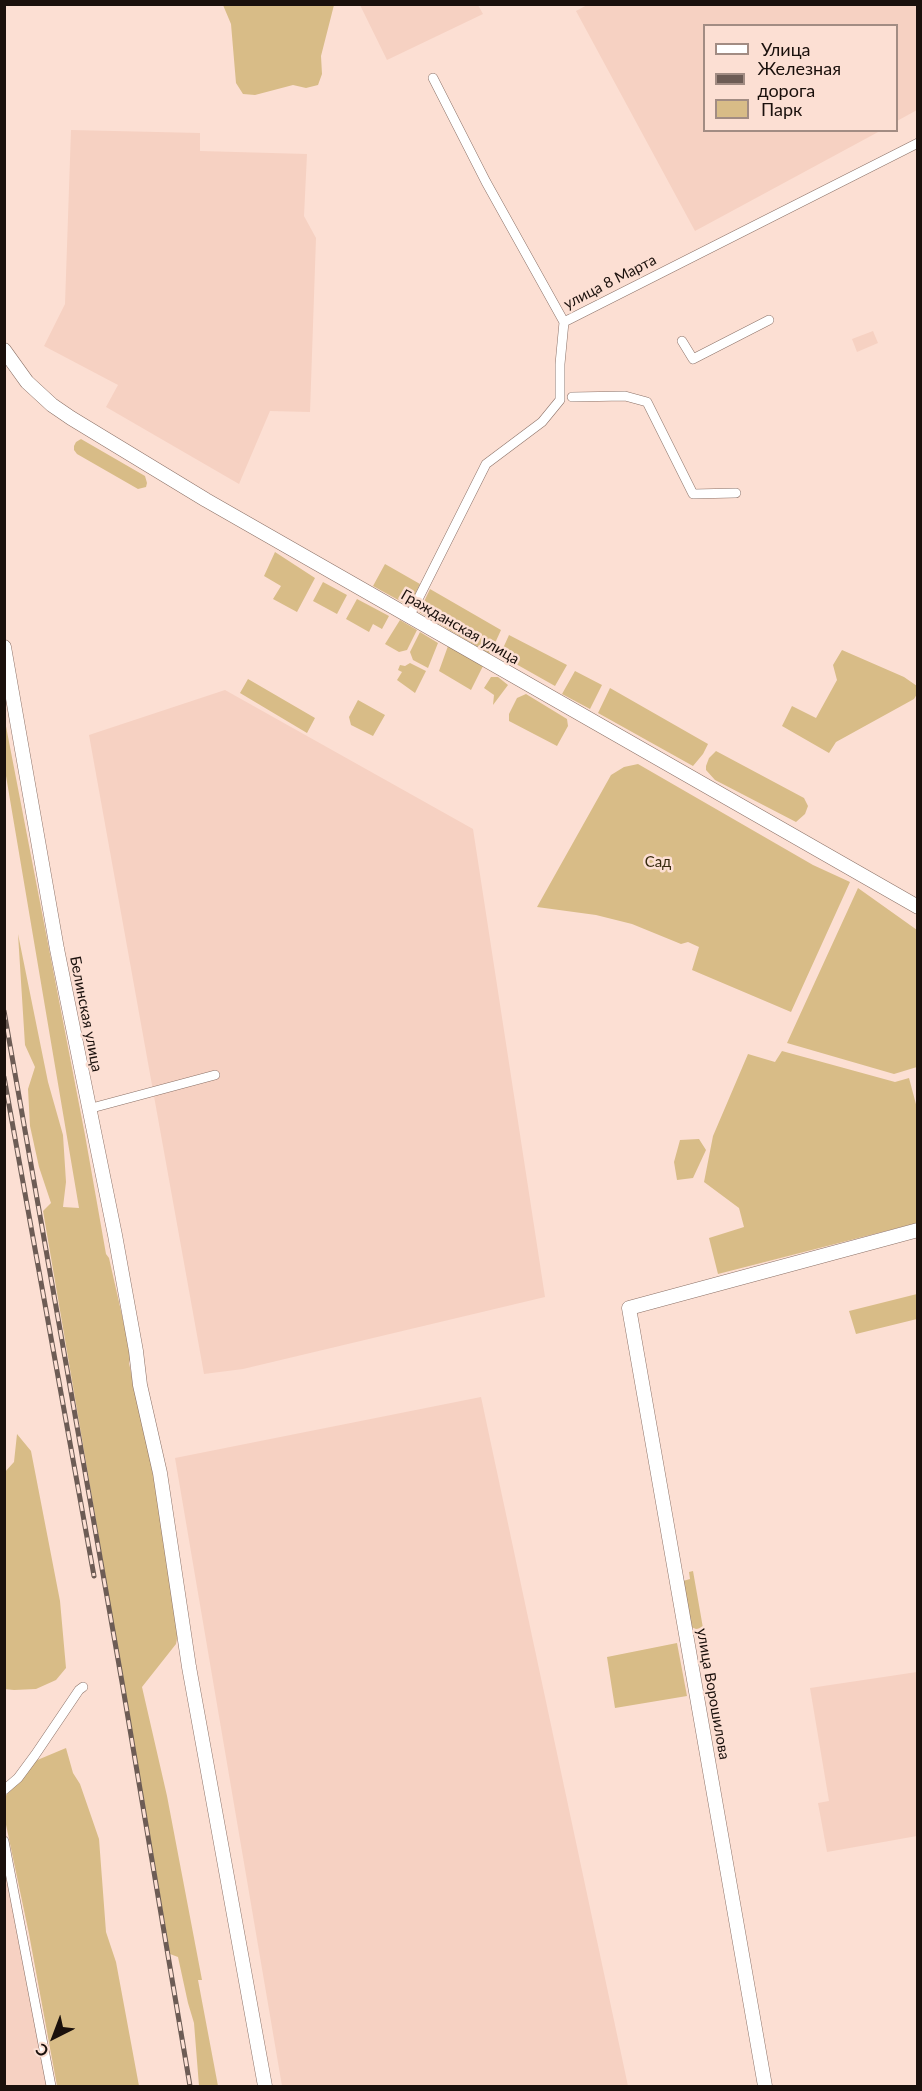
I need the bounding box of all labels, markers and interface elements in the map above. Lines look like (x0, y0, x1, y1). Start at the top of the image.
legend (703, 24, 898, 132)
text: Улица (761, 38, 811, 60)
text: Железная дорога (757, 57, 841, 101)
text: Парк (761, 98, 802, 120)
street label: улица 8 Марта (561, 251, 659, 313)
street label: Гражданская улица (398, 586, 522, 668)
park label: Сад (645, 853, 671, 871)
street label: Белинская улица (66, 955, 106, 1073)
street label: улица Ворошилова (693, 1627, 733, 1761)
north arrow (24, 2007, 84, 2067)
text: С (31, 2040, 52, 2061)

